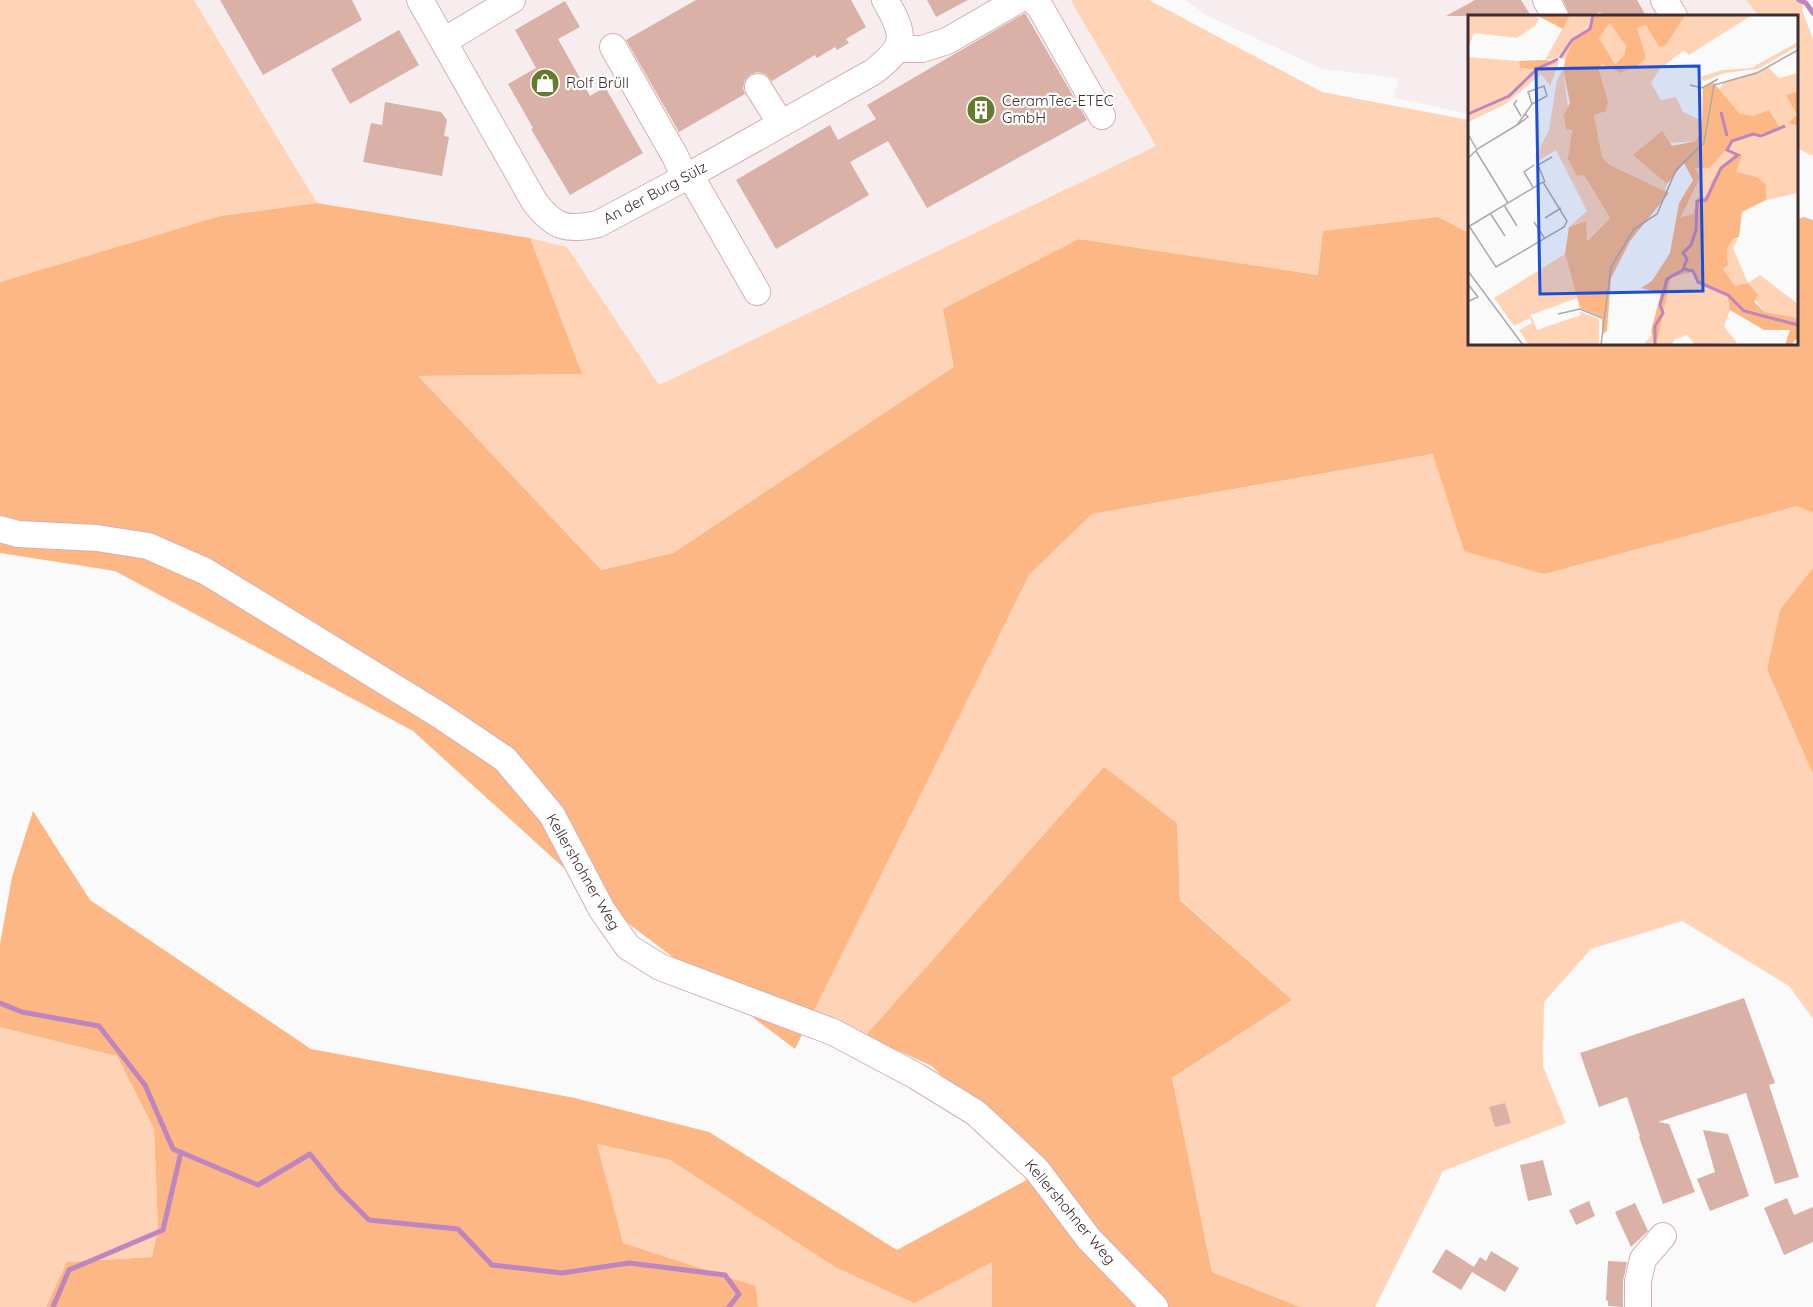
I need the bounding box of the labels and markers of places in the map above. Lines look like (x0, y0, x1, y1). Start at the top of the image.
shop icon: Rolf Brüll (529, 67, 561, 99)
place label: Rolf Brüll (566, 73, 629, 92)
place label: CeramTec-ETEC GmbH (1002, 91, 1114, 127)
building icon: CeramTec-ETEC GmbH (965, 94, 997, 126)

